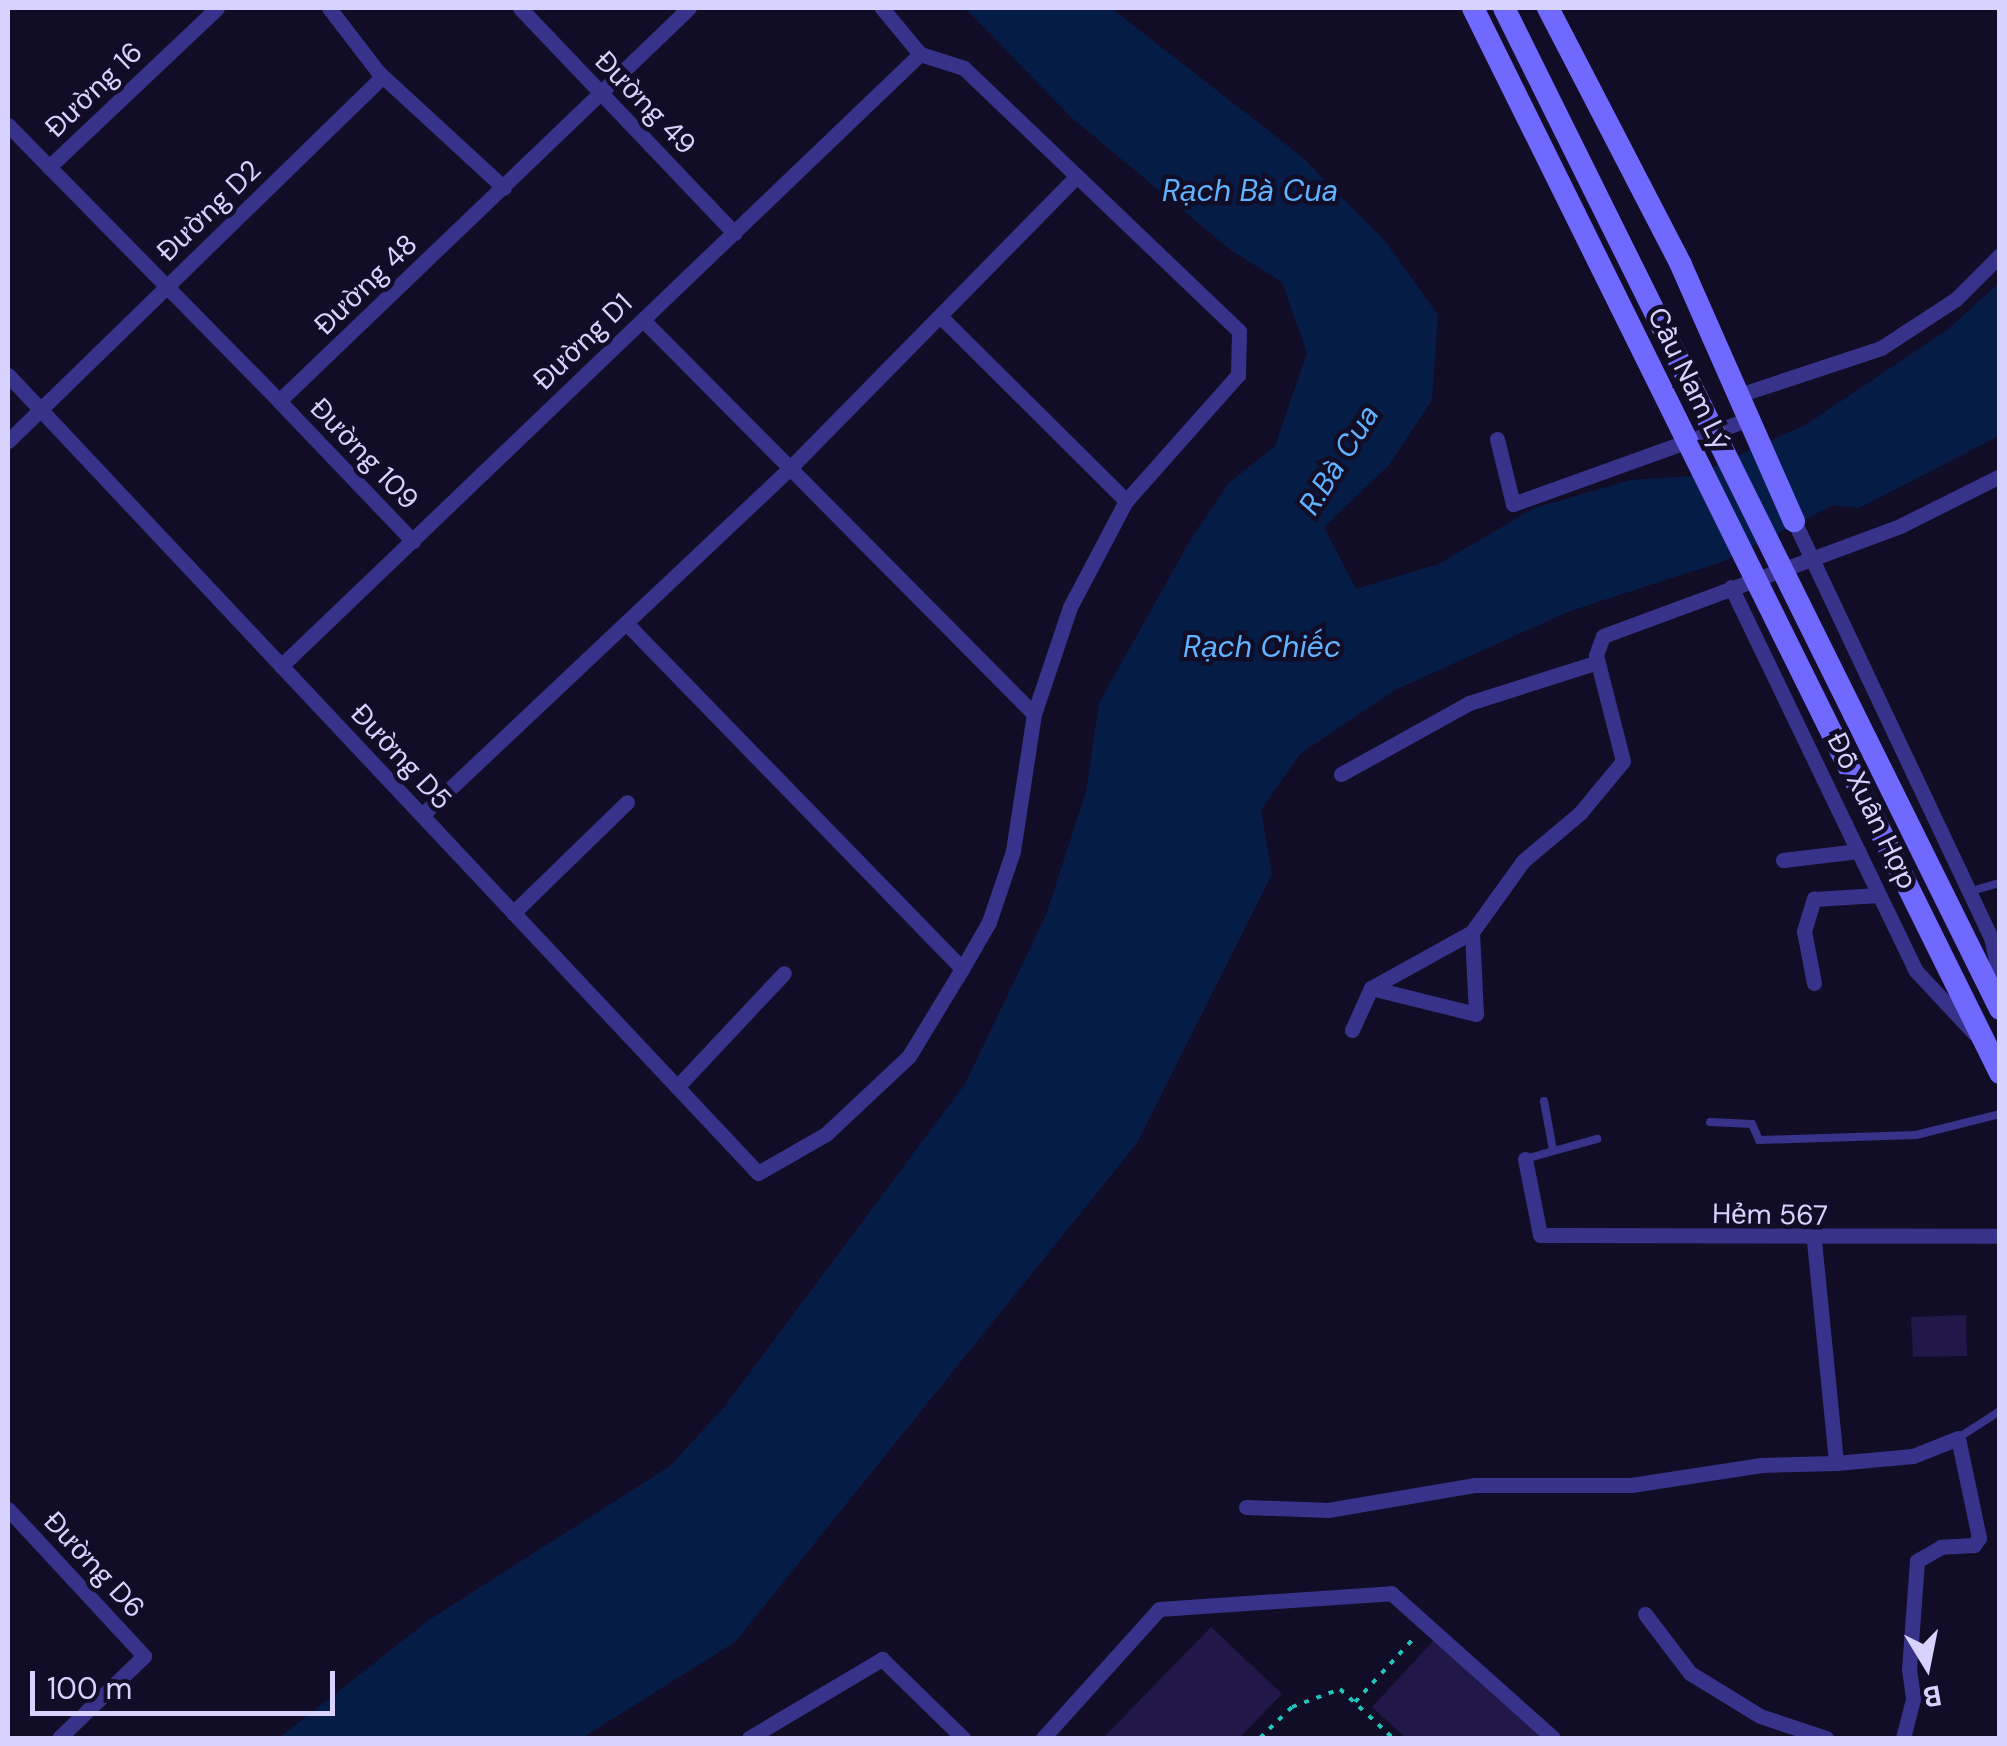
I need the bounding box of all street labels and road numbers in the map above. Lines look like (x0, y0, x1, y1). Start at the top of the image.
street label: Đường 16 (38, 35, 150, 145)
street label: Đường 49 (588, 44, 702, 162)
street label: Đường D2 (150, 153, 268, 269)
street label: Đường 48 (308, 228, 424, 342)
street label: Đường D1 (527, 287, 639, 397)
street label: Cầu Nam Lý (1640, 302, 1738, 456)
street label: Đường 109 (303, 391, 425, 517)
street label: Đường D5 (344, 697, 458, 817)
street label: Đỗ Xuân Hợp (1820, 727, 1924, 895)
street label: Hẻm 567 (1712, 1197, 1828, 1233)
street label: Đường D6 (36, 1505, 152, 1625)

